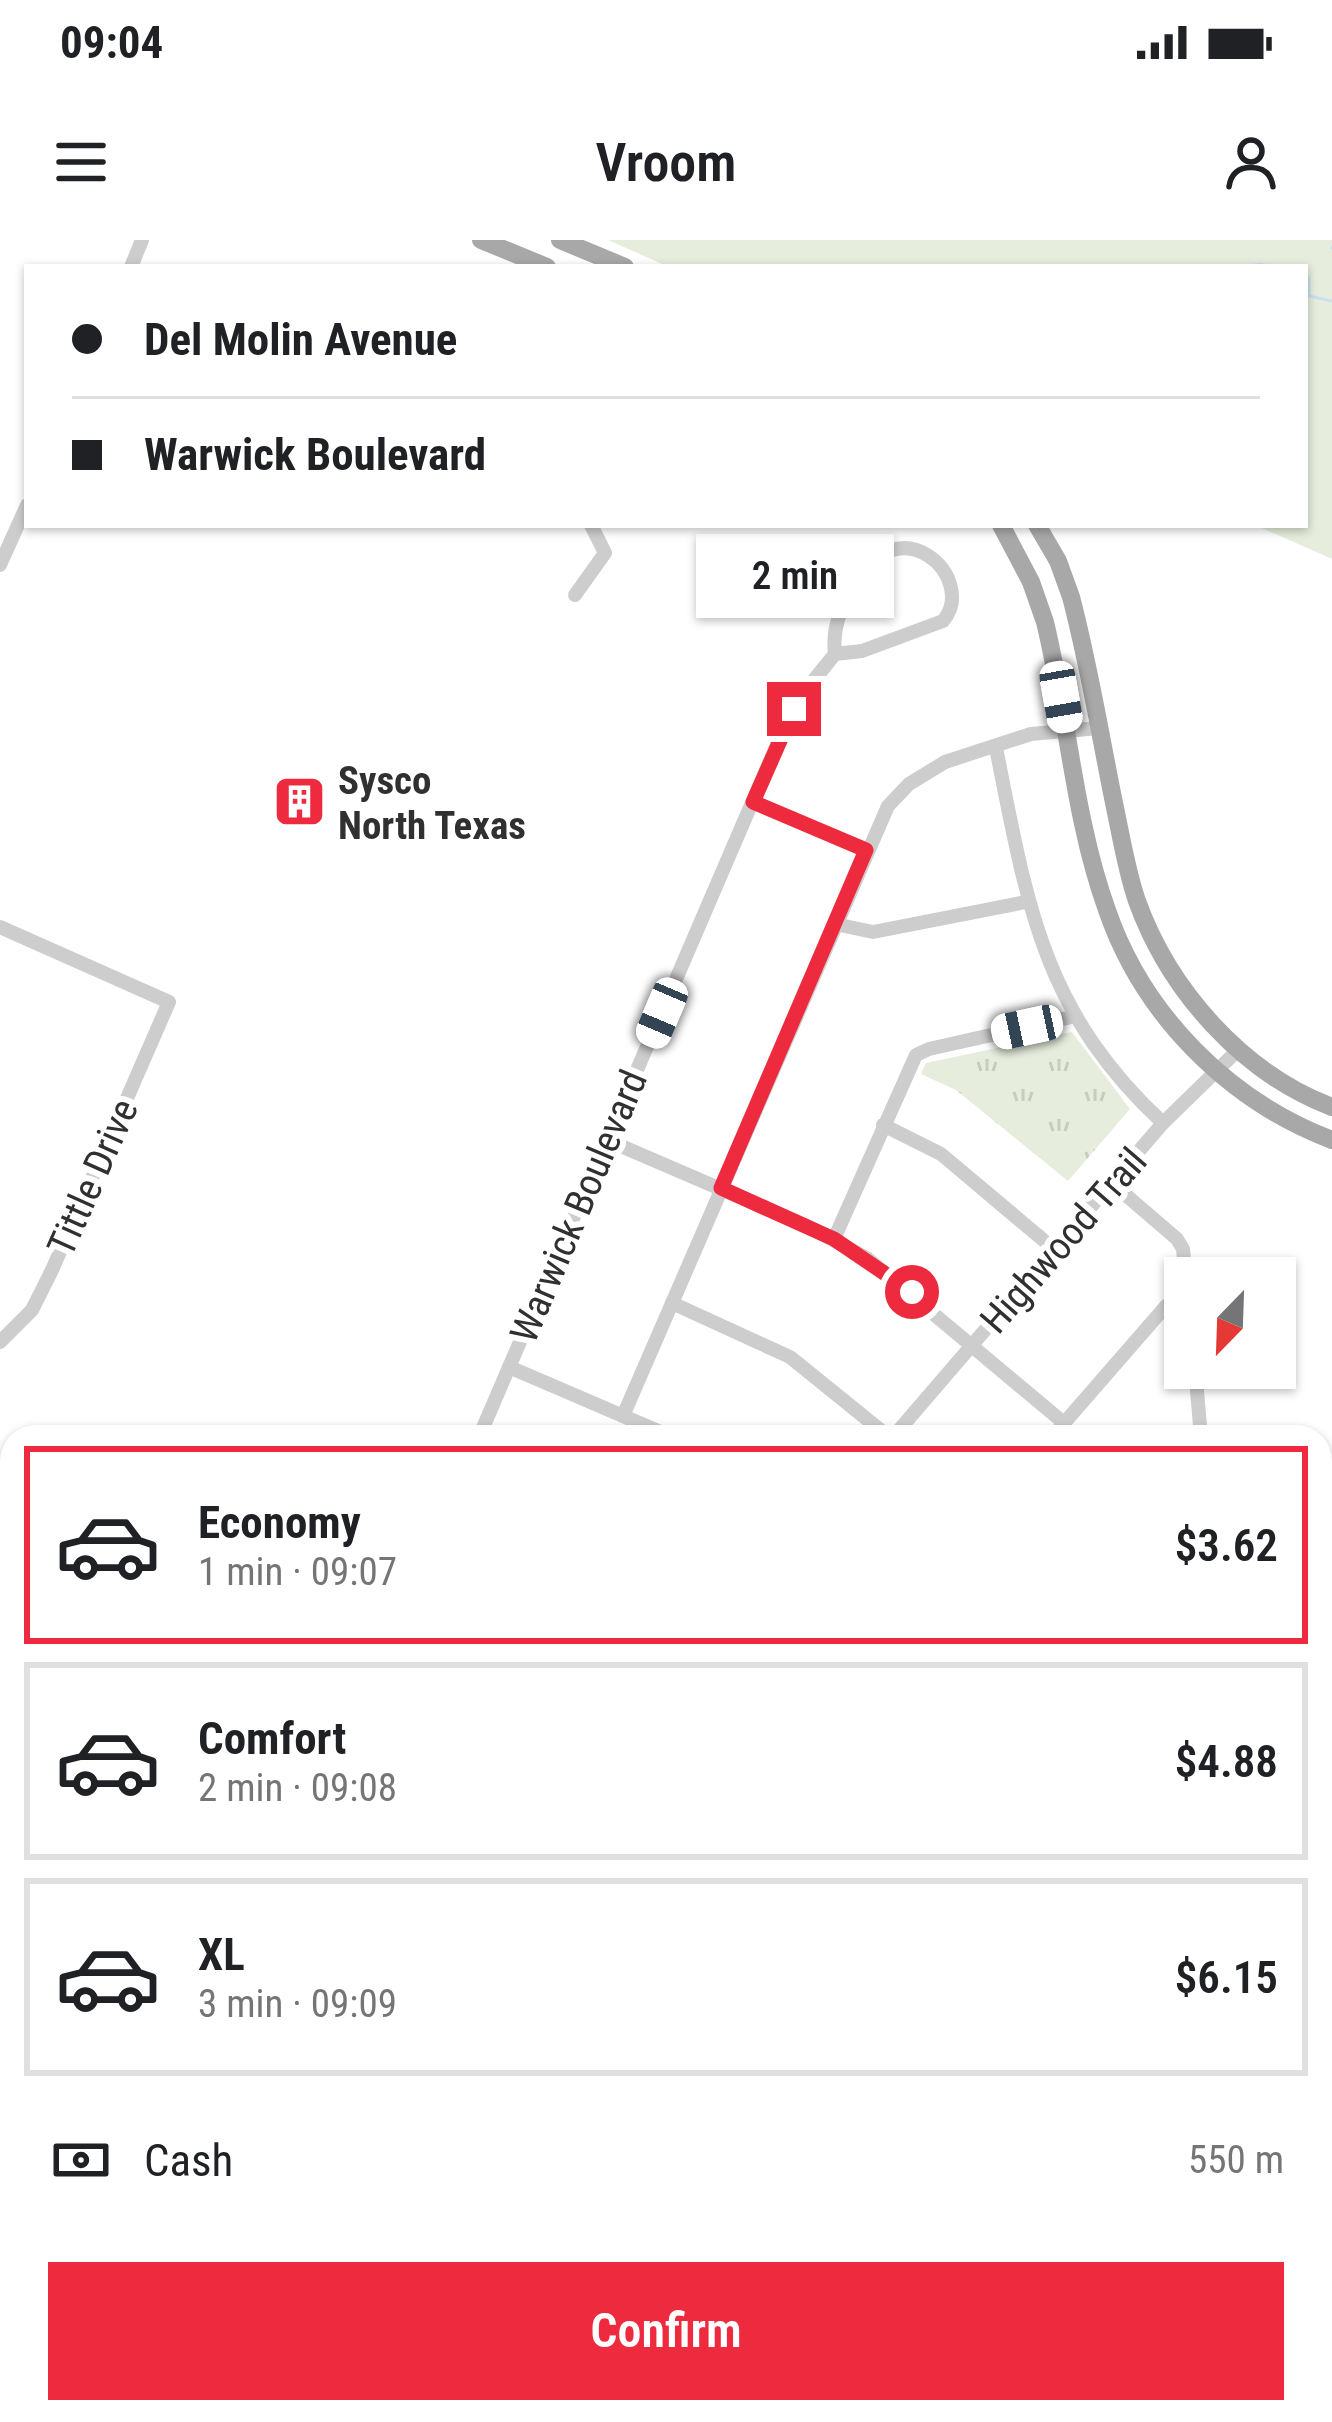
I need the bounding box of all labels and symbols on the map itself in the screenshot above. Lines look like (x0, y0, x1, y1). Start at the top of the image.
callout: 2 min (695, 535, 893, 619)
car (1037, 658, 1085, 736)
route end (767, 682, 821, 736)
place label: Sysco North Texas (338, 758, 526, 849)
building icon: Sysco North Texas (271, 774, 327, 830)
car (631, 973, 693, 1053)
car (988, 1002, 1066, 1052)
street label: Warwick Boulevard (501, 1063, 657, 1350)
street label: Tittle Drive (38, 1092, 148, 1263)
street label: Highwood Trail (971, 1139, 1156, 1342)
north arrow (1164, 1257, 1296, 1389)
route start (885, 1265, 939, 1319)

